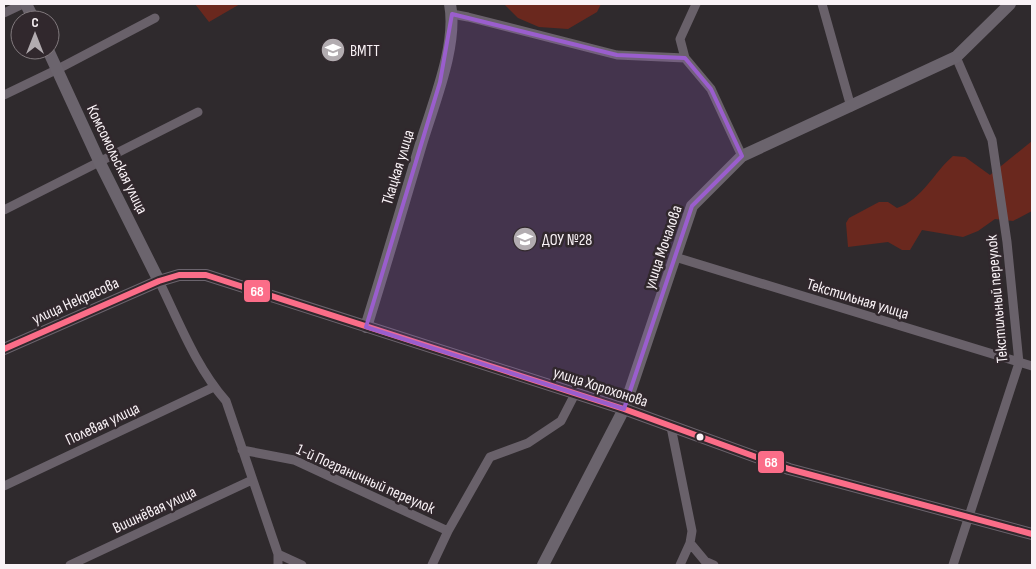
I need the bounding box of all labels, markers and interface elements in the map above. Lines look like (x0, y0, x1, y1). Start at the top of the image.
north arrow (10, 10, 60, 60)
text: С (31, 14, 39, 31)
school or university icon: ВМТТ (320, 37, 346, 63)
place label: ВМТТ (350, 42, 380, 61)
street label: Комсомольская улица (82, 102, 151, 217)
street label: Ткацкая улица (378, 128, 419, 207)
street label: улица Мочалова (640, 203, 687, 292)
school or university icon: ДОУ №28 (512, 226, 538, 252)
place label: ДОУ №28 (542, 231, 592, 250)
street label: Текстильный переулок (982, 233, 1013, 364)
street label: улица Некрасова (29, 274, 122, 329)
street label: Текстильная улица (804, 275, 911, 324)
line badge: 68 (243, 279, 271, 303)
text: 68 (250, 283, 264, 300)
street label: улица Хорохонова (551, 363, 650, 412)
street label: Полевая улица (63, 399, 143, 450)
unlabelled marker (695, 432, 705, 442)
street label: 1-й Пограничный переулок (293, 440, 439, 519)
line badge: 68 (757, 450, 785, 474)
text: 68 (764, 454, 778, 471)
street label: Вишнёвая улица (110, 483, 199, 538)

